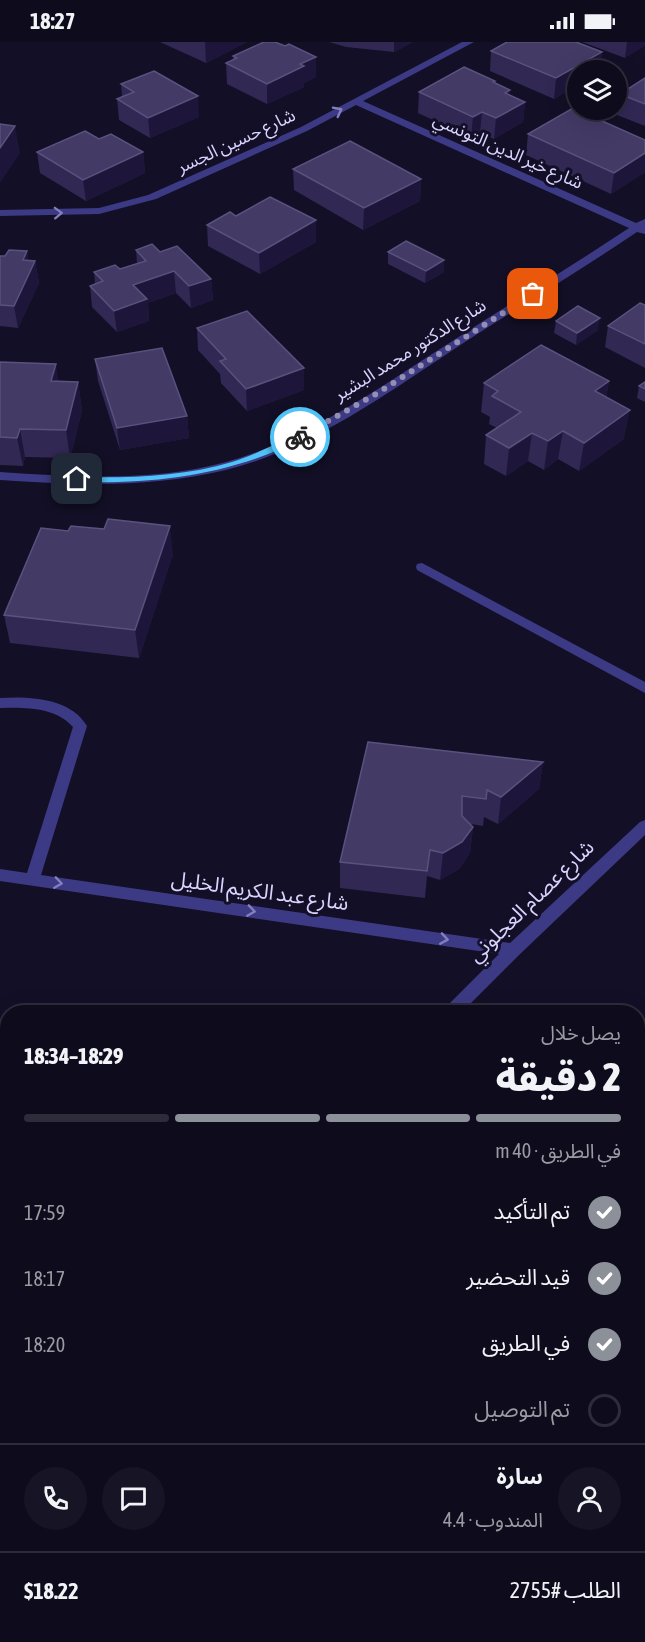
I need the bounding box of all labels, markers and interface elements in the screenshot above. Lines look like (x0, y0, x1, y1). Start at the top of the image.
text: 18:27 (30, 8, 75, 34)
map controls (567, 60, 627, 120)
button: layers (567, 60, 627, 120)
street label: شارع حسين الجسر (172, 104, 300, 181)
one-way arrow (331, 107, 342, 119)
street label: شارع خير الدين التونسي (429, 108, 586, 197)
one-way arrow (54, 207, 63, 219)
pin (507, 268, 558, 319)
icon: bag (516, 277, 549, 310)
street label: شارع الدكتور محمد البشير (329, 294, 492, 409)
courier (270, 407, 330, 467)
icon: bike (284, 421, 317, 454)
pin (51, 453, 102, 504)
icon: home (60, 462, 93, 495)
street label: شارع عصام العجلوني (462, 834, 602, 970)
street label: شارع عبد الكريم الخليل (169, 866, 350, 918)
one-way arrow (53, 877, 63, 889)
one-way arrow (246, 904, 256, 916)
one-way arrow (439, 933, 449, 945)
text: يصل خلال (541, 1021, 621, 1044)
text: 18:29–18:34 (24, 1043, 123, 1069)
text: 2 دقيقة (495, 1055, 621, 1099)
text: في الطريق · 40 m (495, 1139, 621, 1162)
icon: check (588, 1196, 621, 1229)
text: تم التأكيد (494, 1198, 570, 1224)
text: 17:59 (24, 1201, 65, 1224)
icon: check (588, 1262, 621, 1295)
text: قيد التحضير (466, 1264, 570, 1290)
text: 18:17 (24, 1267, 65, 1290)
icon: check (588, 1328, 621, 1361)
text: في الطريق (482, 1330, 570, 1356)
text: 18:20 (24, 1333, 65, 1356)
text: تم التوصيل (474, 1396, 570, 1422)
text: سارة (497, 1463, 543, 1489)
button: phone (24, 1467, 87, 1530)
button: chat (102, 1467, 165, 1530)
button: person (558, 1467, 621, 1530)
text: المندوب · 4.4 (443, 1508, 543, 1531)
text: الطلب #2755 (510, 1577, 621, 1603)
text: $18.22 (24, 1578, 79, 1604)

